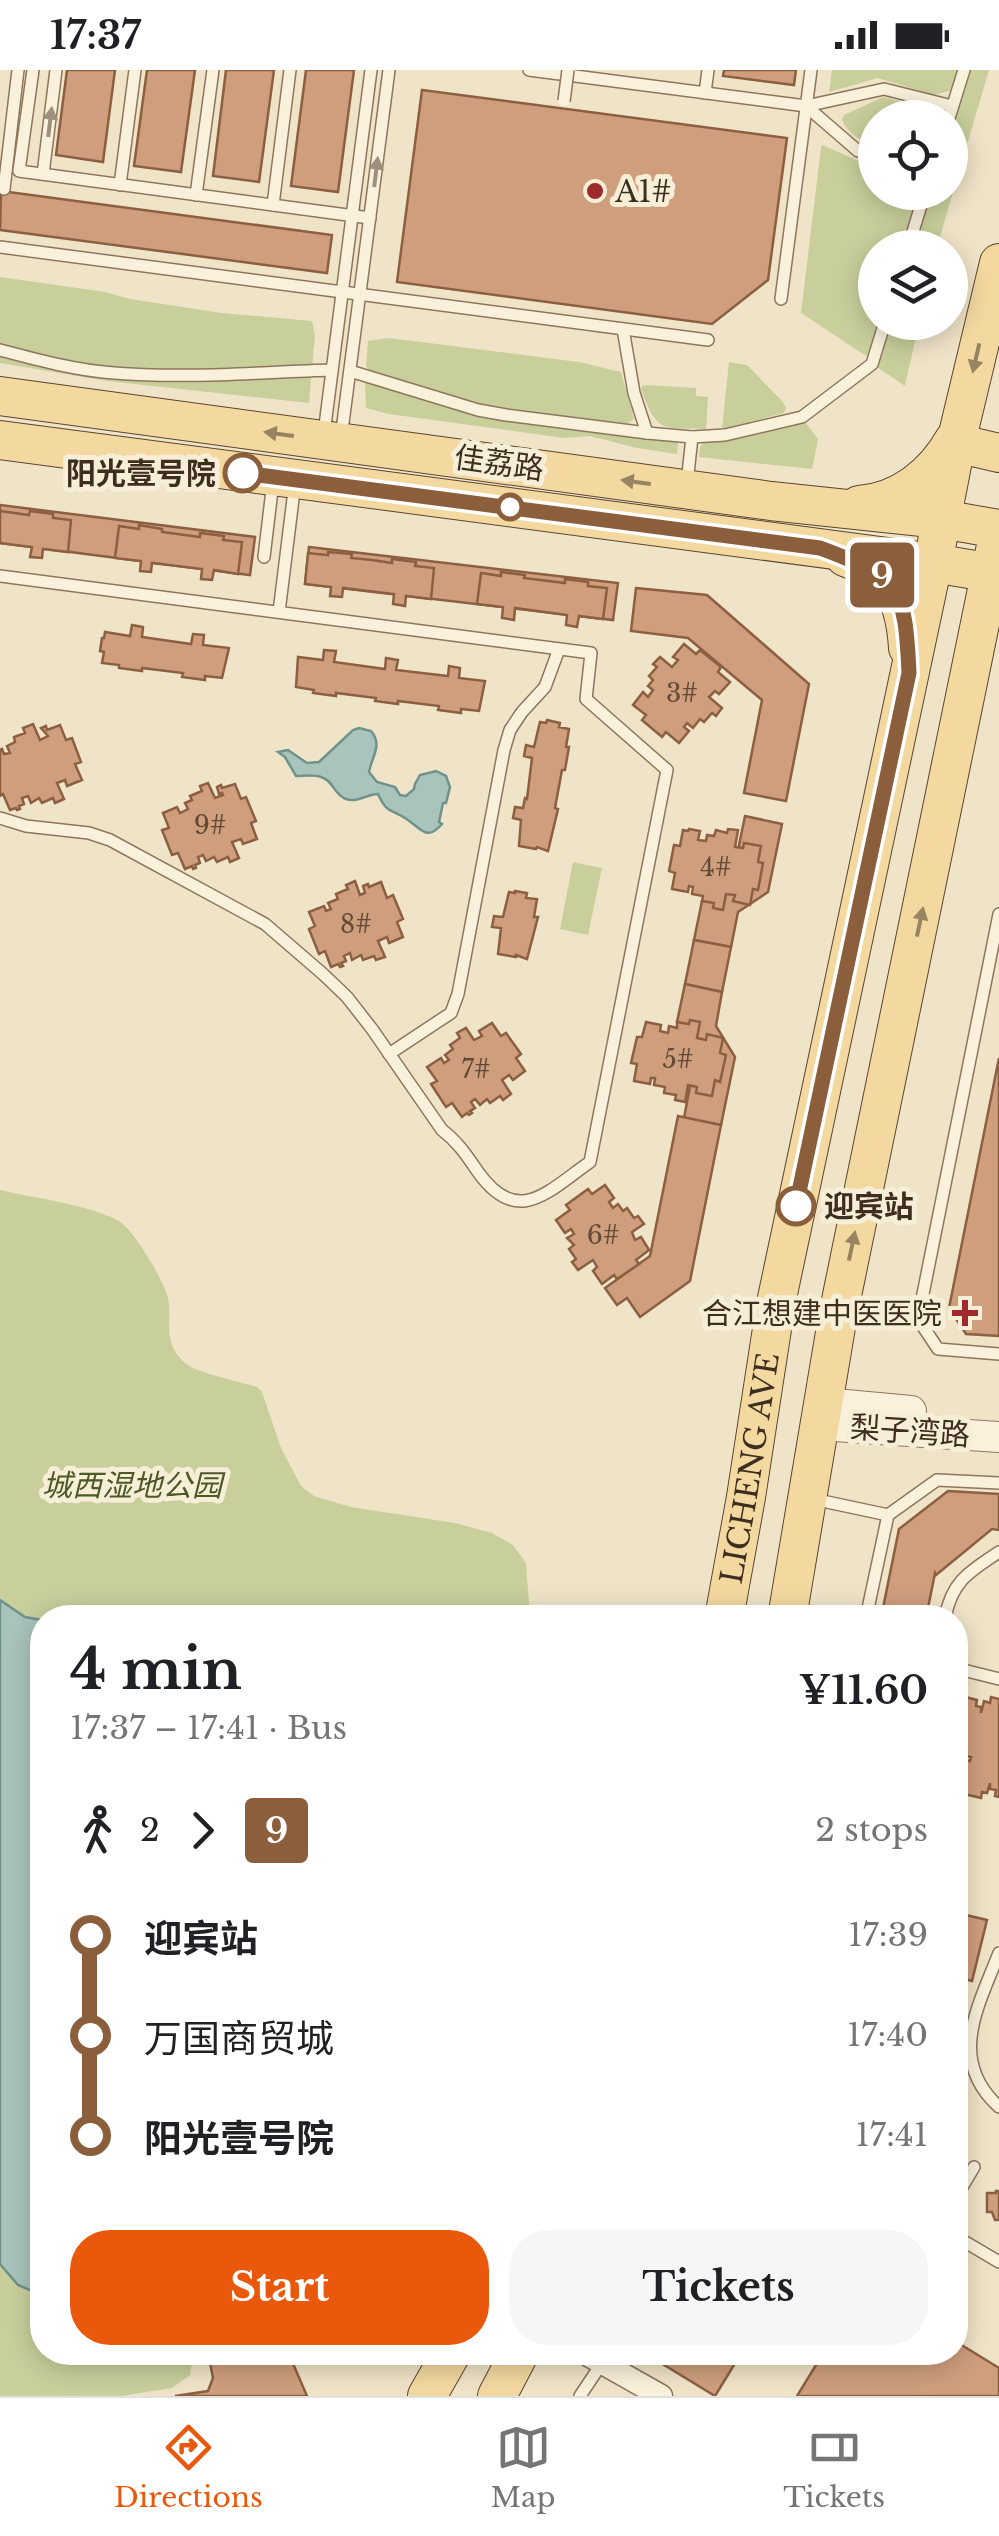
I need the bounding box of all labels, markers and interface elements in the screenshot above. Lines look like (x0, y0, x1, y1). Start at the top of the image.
text: 17:37 (50, 12, 141, 59)
map controls (858, 100, 968, 340)
button: locate (858, 100, 968, 210)
one-way arrow (42, 106, 58, 138)
one-way arrow (368, 155, 384, 187)
place label: A1# (614, 173, 672, 210)
marker: A1# (584, 180, 606, 202)
button: layers (858, 230, 968, 340)
one-way arrow (968, 343, 983, 374)
one-way arrow (263, 425, 295, 441)
street label: 佳荔路 (452, 438, 546, 488)
marker: 阳光壹号院 (224, 454, 262, 492)
place label: 阳光壹号院 (66, 455, 216, 492)
one-way arrow (620, 474, 651, 490)
unlabelled marker (497, 494, 523, 520)
line badge: 9 (850, 542, 914, 608)
text: 9 (870, 554, 894, 597)
house number: 3# (666, 678, 698, 709)
house number: 9# (194, 810, 226, 841)
house number: 4# (700, 852, 732, 883)
one-way arrow (912, 906, 928, 937)
house number: 8# (340, 909, 372, 940)
house number: 5# (663, 1044, 693, 1075)
house number: 7# (461, 1054, 491, 1085)
marker: 迎宾站 (777, 1187, 815, 1225)
place label: 迎宾站 (824, 1188, 914, 1225)
house number: 6# (587, 1220, 619, 1251)
one-way arrow (845, 1230, 861, 1261)
place label: 合江想建中医医院 (702, 1295, 942, 1332)
marker: 合江想建中医医院 (952, 1300, 978, 1326)
street label: LICHENG AVE (712, 1350, 787, 1587)
street label: 梨子湾路 (849, 1408, 971, 1454)
park label: 城西湿地公园 (42, 1467, 226, 1504)
text: 4 min (70, 1636, 242, 1704)
text: ¥11.60 (799, 1667, 928, 1714)
text: 17:37 – 17:41 · Bus (70, 1708, 347, 1748)
icon: walk (70, 1803, 125, 1858)
icon: forward (175, 1803, 230, 1858)
text: 9 (265, 1809, 288, 1852)
text: 2 (140, 1810, 160, 1850)
text: 2 stops (815, 1810, 928, 1850)
text: 迎宾站 (144, 1915, 258, 1962)
text: 17:39 (848, 1915, 928, 1955)
text: 万国商贸城 (144, 2015, 334, 2062)
text: 17:40 (847, 2015, 928, 2055)
text: 阳光壹号院 (144, 2115, 334, 2162)
text: 17:41 (856, 2115, 928, 2155)
button: Start (70, 2230, 489, 2345)
button: Tickets (509, 2230, 928, 2345)
tab: Directions (114, 2420, 263, 2515)
tab: Map (491, 2420, 556, 2515)
tab: Tickets (783, 2420, 885, 2515)

